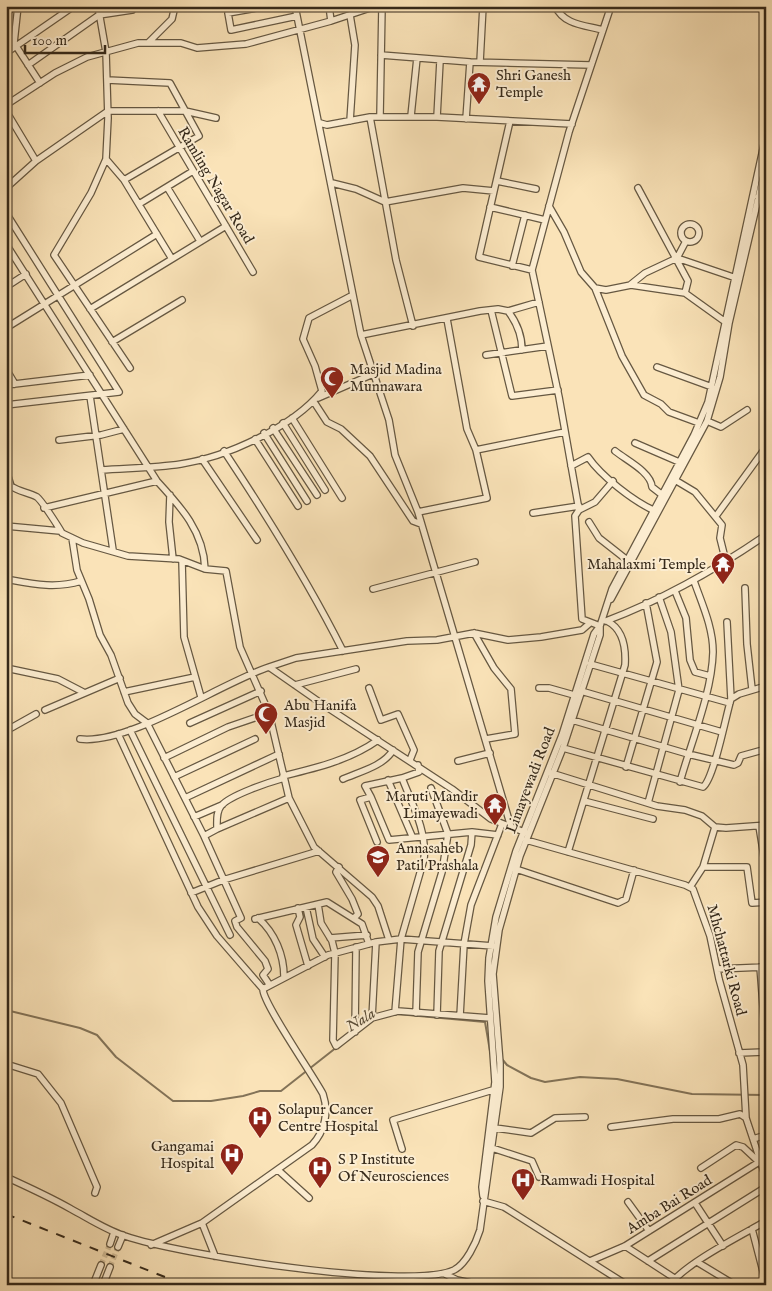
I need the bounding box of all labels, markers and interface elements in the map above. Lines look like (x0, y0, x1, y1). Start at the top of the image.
scale bar (25, 22, 105, 54)
text: 100 m (32, 31, 68, 50)
place label: Shri Ganesh Temple (496, 66, 571, 102)
temple icon: Shri Ganesh Temple (466, 71, 492, 105)
street label: Ramling Nagar Road (173, 123, 259, 248)
place label: Masjid Madina Munnawara (350, 360, 442, 396)
mosque icon: Masjid Madina Munnawara (319, 365, 345, 399)
temple icon: Mahalaxmi Temple (710, 551, 736, 585)
place label: Mahalaxmi Temple (587, 555, 706, 574)
place label: Abu Hanifa Masjid (283, 696, 357, 732)
mosque icon: Abu Hanifa Masjid (253, 701, 279, 735)
street label: Limayewadi Road (501, 723, 560, 836)
place label: Maruti Mandir Limayewadi (386, 787, 478, 823)
temple icon: Maruti Mandir Limayewadi (482, 792, 508, 826)
place label: Annasaheb Patil Prashala (395, 839, 479, 875)
school or university icon: Annasaheb Patil Prashala (365, 844, 391, 878)
street label: Mhchattarki Road (703, 902, 751, 1019)
water label: Nala (343, 1004, 379, 1037)
place label: Solapur Cancer Centre Hospital (278, 1100, 379, 1136)
hospital icon: Solapur Cancer Centre Hospital (247, 1105, 273, 1139)
place label: Gangamai Hospital (151, 1137, 215, 1173)
hospital icon: Gangamai Hospital (219, 1142, 245, 1176)
place label: S P Institute Of Neurosciences (338, 1150, 449, 1186)
hospital icon: S P Institute Of Neurosciences (307, 1155, 333, 1189)
hospital icon: Ramwadi Hospital (510, 1167, 536, 1201)
street label: Amba Bai Road (622, 1170, 716, 1239)
place label: Ramwadi Hospital (540, 1171, 655, 1190)

